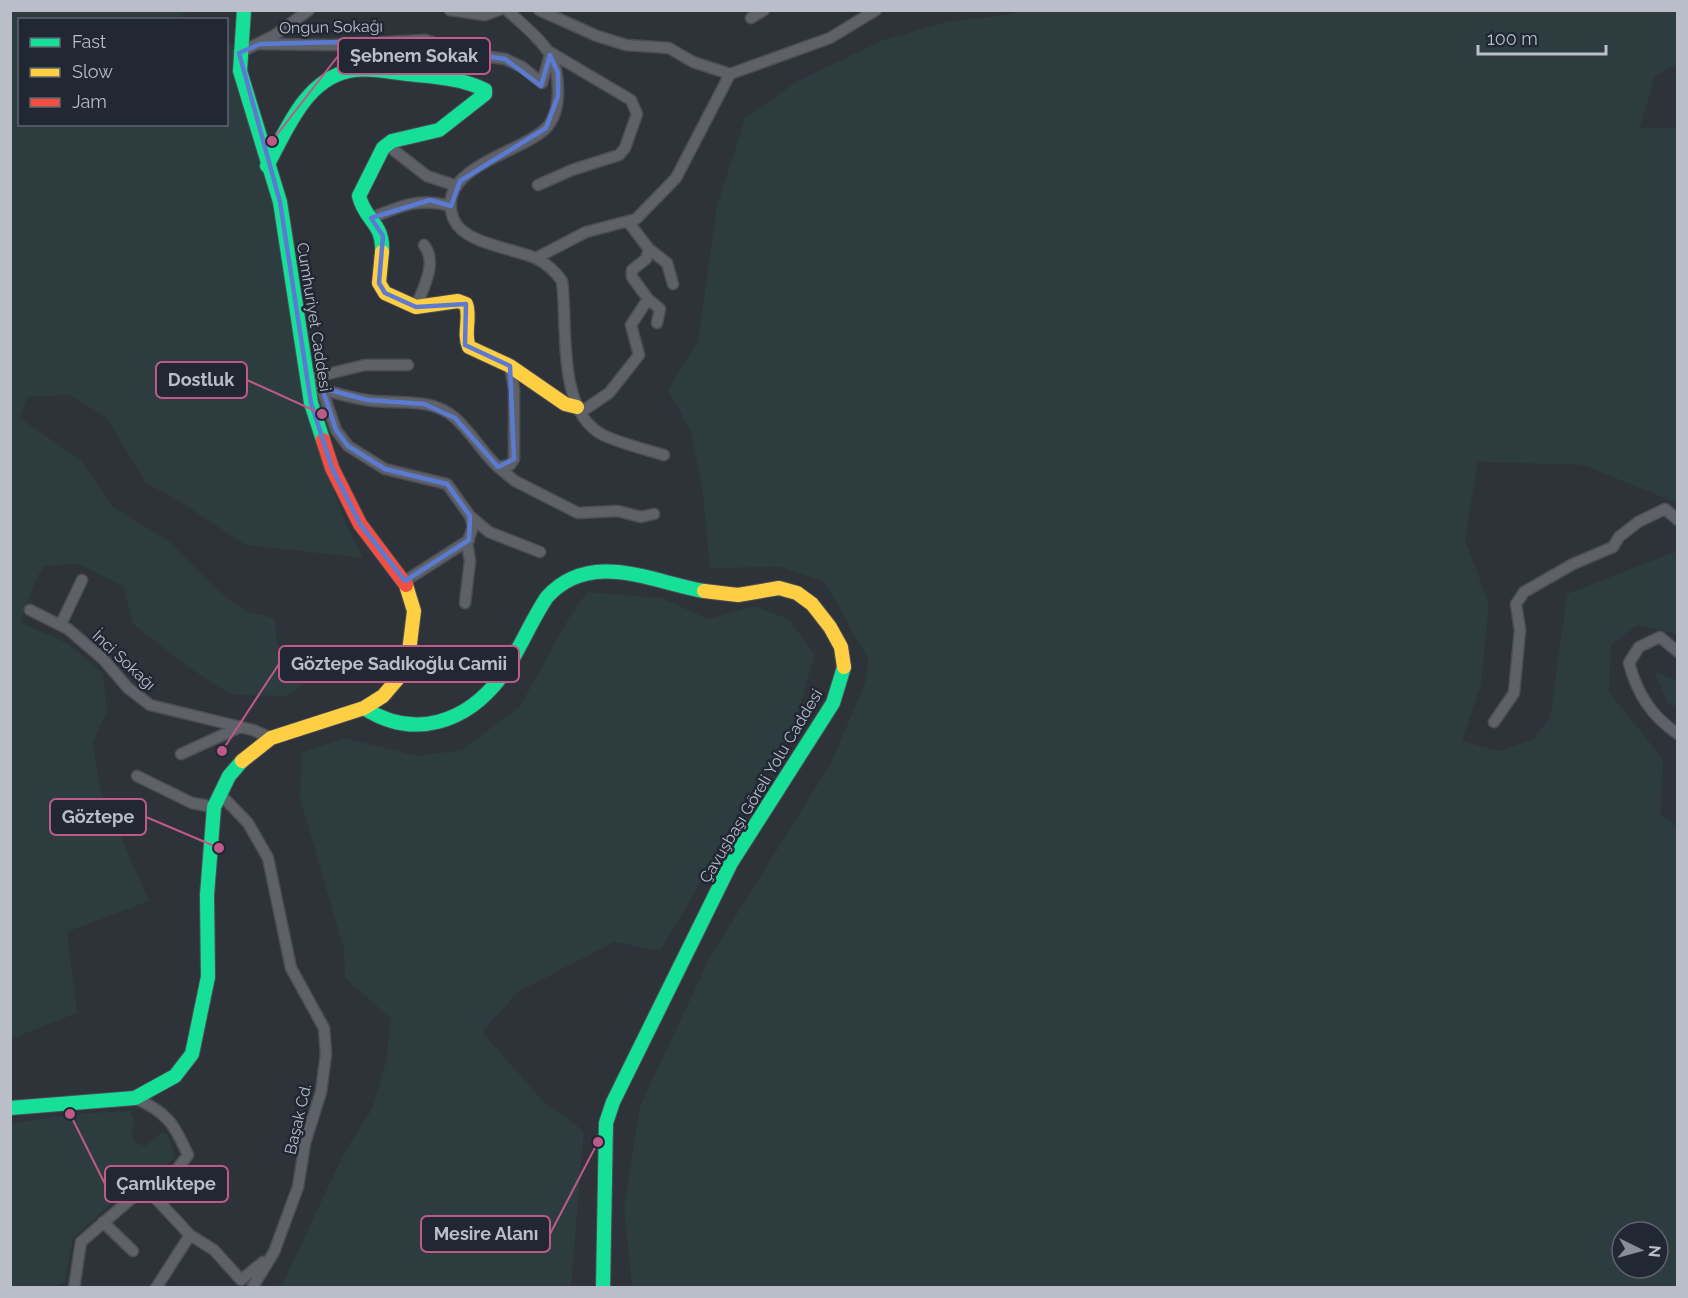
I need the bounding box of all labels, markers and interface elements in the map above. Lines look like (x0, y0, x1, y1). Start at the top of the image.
street label: Ongun Sokağı (279, 17, 383, 37)
legend (18, 18, 228, 126)
scale bar (1478, 18, 1606, 56)
text: 100 m (1487, 28, 1538, 49)
text: Fast (72, 31, 106, 52)
callout: Şebnem Sokak (338, 38, 490, 74)
text: Şebnem Sokak (350, 45, 479, 66)
text: Slow (72, 61, 113, 82)
text: Jam (72, 91, 107, 112)
street label: Cumhuriyet Caddesi (293, 241, 335, 393)
callout: Dostluk (156, 362, 247, 398)
text: Dostluk (168, 369, 235, 390)
street label: İnci Sokağı (88, 625, 160, 694)
callout: Göztepe Sadıkoğlu Camii (279, 646, 519, 682)
text: Göztepe Sadıkoğlu Camii (291, 653, 507, 674)
street label: Çavuşbaşı Göreli Yolu Caddesi (695, 686, 827, 886)
callout: Göztepe (50, 799, 146, 835)
text: Göztepe (62, 806, 134, 827)
street label: Başak Cd. (281, 1082, 315, 1156)
callout: Çamlıktepe (105, 1166, 228, 1202)
text: Çamlıktepe (116, 1173, 216, 1194)
callout: Mesire Alanı (421, 1216, 550, 1252)
north arrow (1610, 1220, 1670, 1280)
text: Mesire Alanı (434, 1223, 538, 1244)
text: N (1644, 1244, 1664, 1258)

